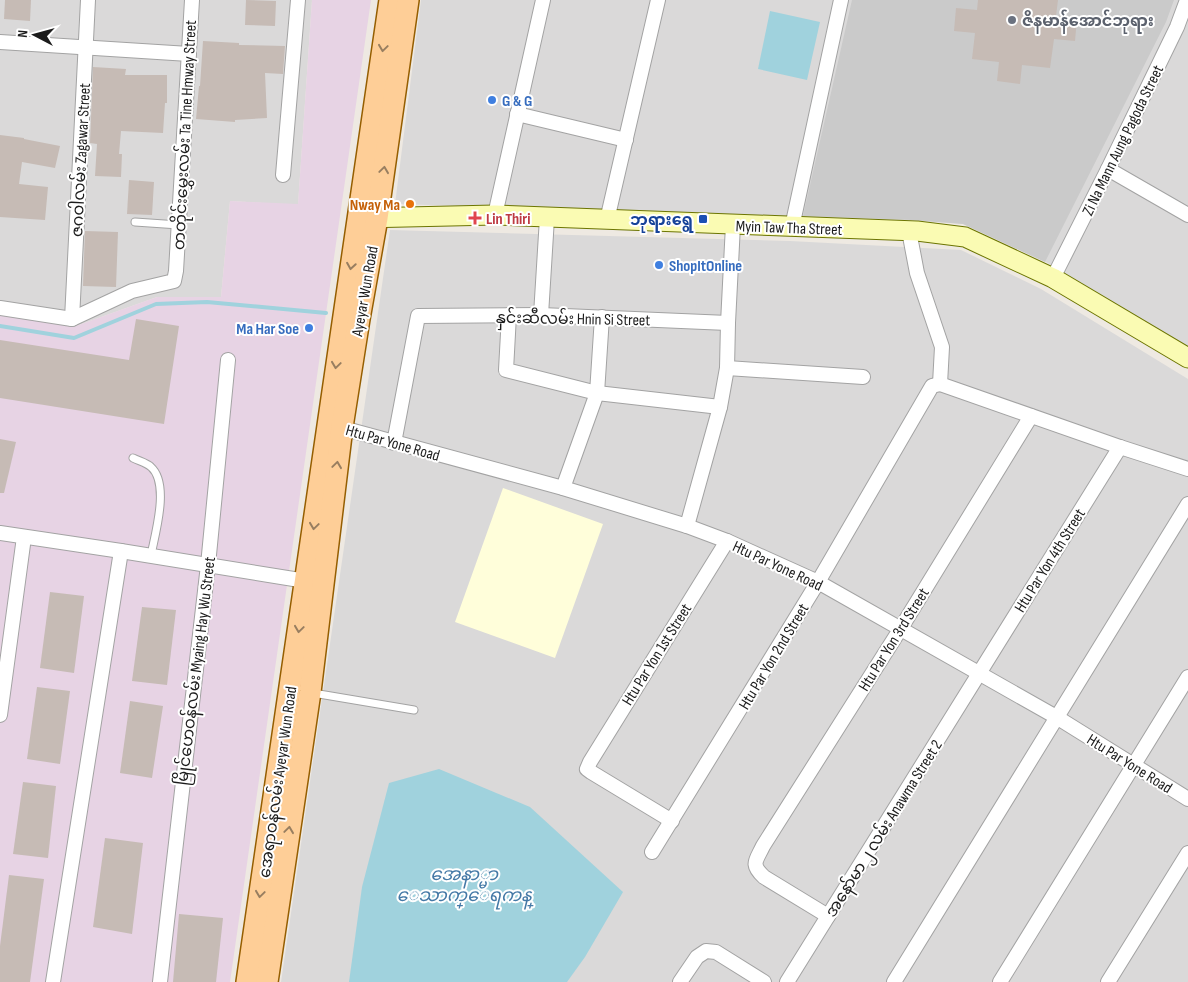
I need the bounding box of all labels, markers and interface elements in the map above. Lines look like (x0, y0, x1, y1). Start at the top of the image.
place label: ဇိနမာန်အောင်ဘုရား (1022, 9, 1154, 34)
north arrow (10, 10, 60, 60)
marker: ဇိနမာန်အောင်ဘုရား (1006, 14, 1018, 26)
street label: တတိုင်းမွှေးလမ်း Ta Tine Hmway Street (167, 19, 205, 251)
text: N (14, 29, 31, 38)
one-way arrow (378, 45, 389, 53)
street label: Zi Na Mann Aung Pagoda Street (1079, 62, 1168, 219)
street label: ဇဂဝါလမ်း Zagawar Street (65, 82, 95, 238)
place label: G & G (502, 92, 532, 111)
marker: G & G (486, 94, 498, 106)
one-way arrow (378, 166, 389, 174)
place label: Nway Ma (350, 196, 400, 215)
marker: Nway Ma (404, 198, 416, 210)
place label: Lin Thiri (486, 210, 531, 229)
marker: Lin Thiri (468, 211, 482, 225)
place label: ဘုရားရွေ (630, 211, 694, 233)
marker: ဘုရားရွေ (697, 213, 709, 225)
street label: Myin Taw Tha Street (735, 217, 843, 240)
street label: Ayeyar Wun Road (348, 245, 383, 339)
place label: ShopItOnline (669, 257, 742, 276)
marker: ShopItOnline (653, 259, 665, 271)
one-way arrow (346, 262, 356, 271)
street label: နှင်းဆီလမ်း Hnin Si Street (496, 306, 651, 334)
place label: Ma Har Soe (236, 320, 299, 339)
marker: Ma Har Soe (303, 322, 315, 334)
one-way arrow (331, 361, 342, 369)
street label: Htu Par Yone Road (343, 421, 442, 466)
one-way arrow (332, 461, 342, 469)
street label: Htu Par Yon 4th Street (1011, 505, 1090, 616)
one-way arrow (309, 522, 320, 530)
street label: Htu Par Yone Road (729, 537, 825, 595)
street label: မြိုင်ဟေဝန်လမ်း Myaing Hay Wu Street (170, 555, 223, 787)
street label: Htu Par Yon 3rd Street (855, 585, 934, 695)
street label: Htu Par Yon 1st Street (618, 600, 696, 709)
street label: Htu Par Yon 2nd Street (735, 600, 813, 713)
one-way arrow (294, 626, 305, 634)
street label: အေရာဝန်လမ်း Ayeyar Wun Road (253, 685, 304, 880)
street label: Htu Par Yone Road (1083, 730, 1175, 798)
street label: အနော်မာ ၂ လမ်း Anawma Street 2 (819, 735, 949, 922)
one-way arrow (284, 826, 294, 834)
water label: အေနာ္မာ ေသာက္ေရကန္ (396, 864, 534, 910)
one-way arrow (255, 890, 266, 898)

